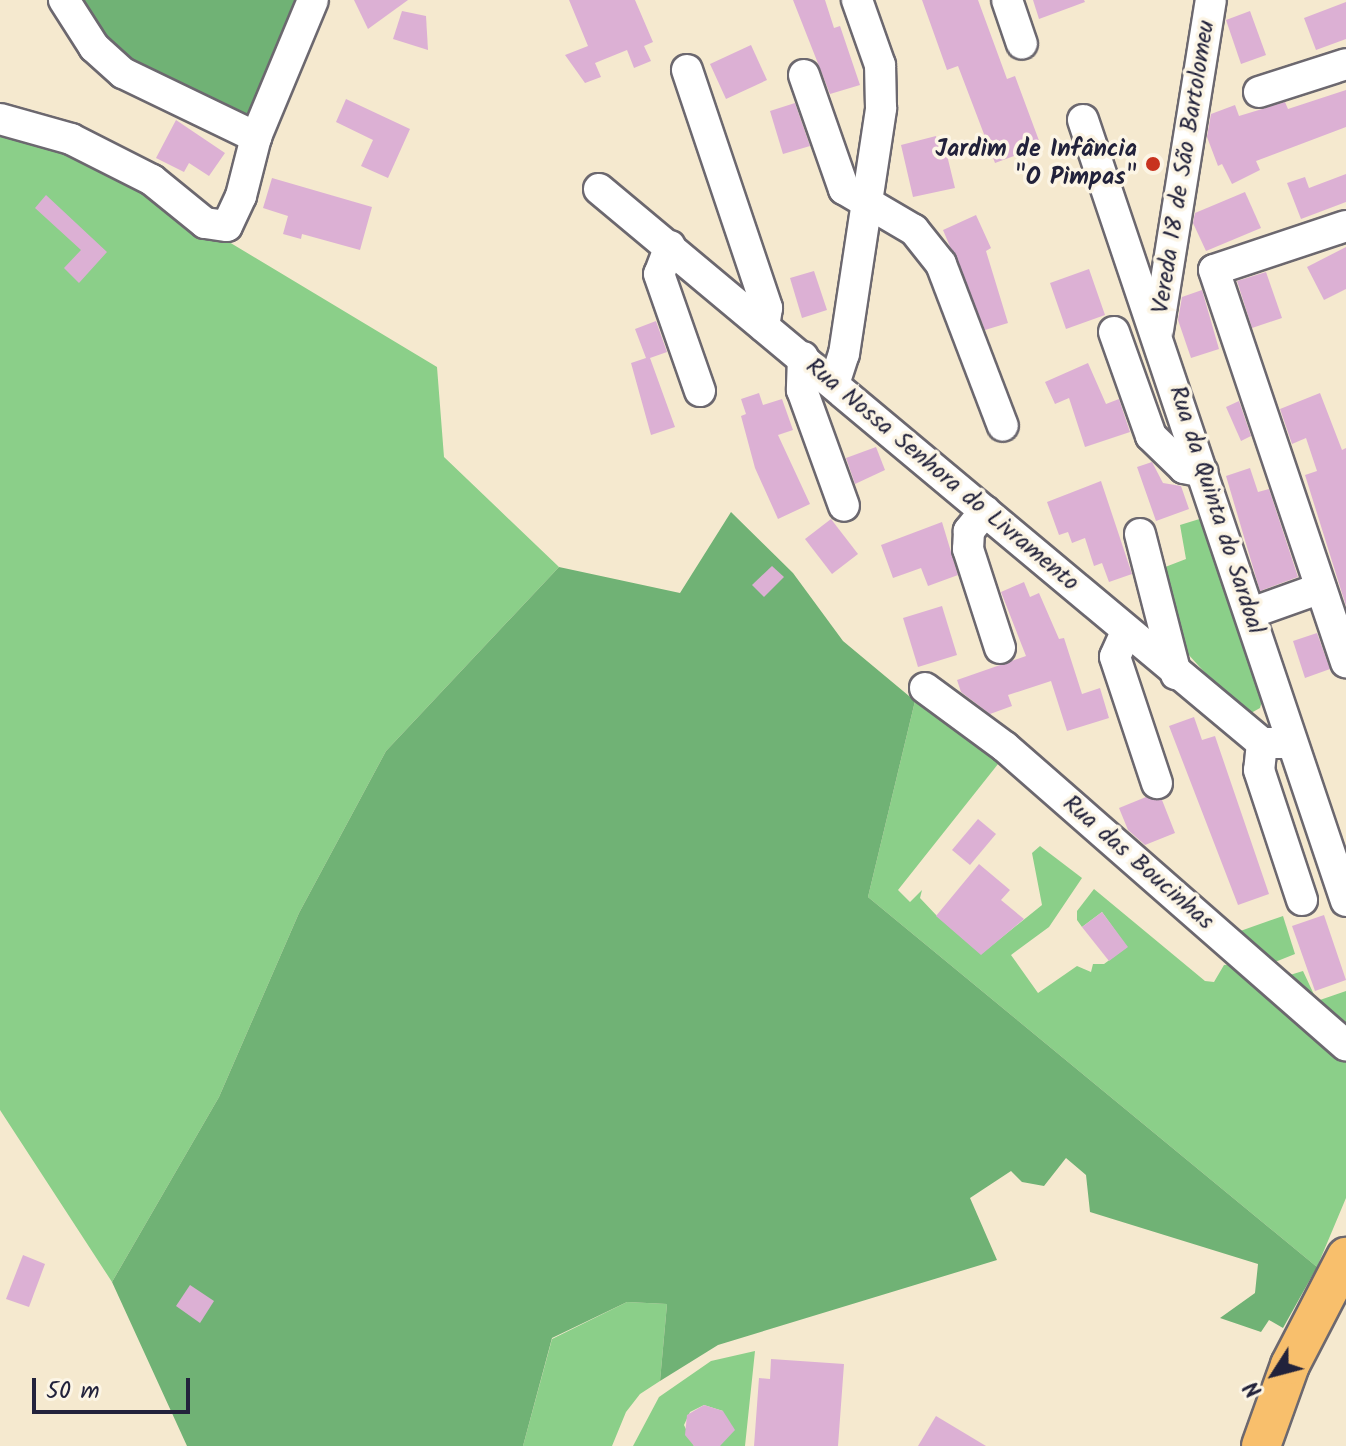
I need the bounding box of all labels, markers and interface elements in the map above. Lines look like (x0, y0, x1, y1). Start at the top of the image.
street label: Vereda 18 de São Bartolomeu (1147, 18, 1221, 316)
place label: Jardim de Infância "O Pimpas" (935, 136, 1137, 192)
marker: Jardim de Infância "O Pimpas" (1144, 155, 1162, 173)
street label: Rua Nossa Senhora do Livramento (800, 352, 1084, 598)
street label: Rua da Quinta do Sardoal (1162, 382, 1270, 638)
street label: Rua das Boucinhas (1057, 790, 1219, 936)
north arrow (1234, 1334, 1314, 1414)
scale bar (36, 1362, 194, 1412)
text: 50 m (46, 1372, 100, 1411)
text: N (1236, 1373, 1272, 1404)

